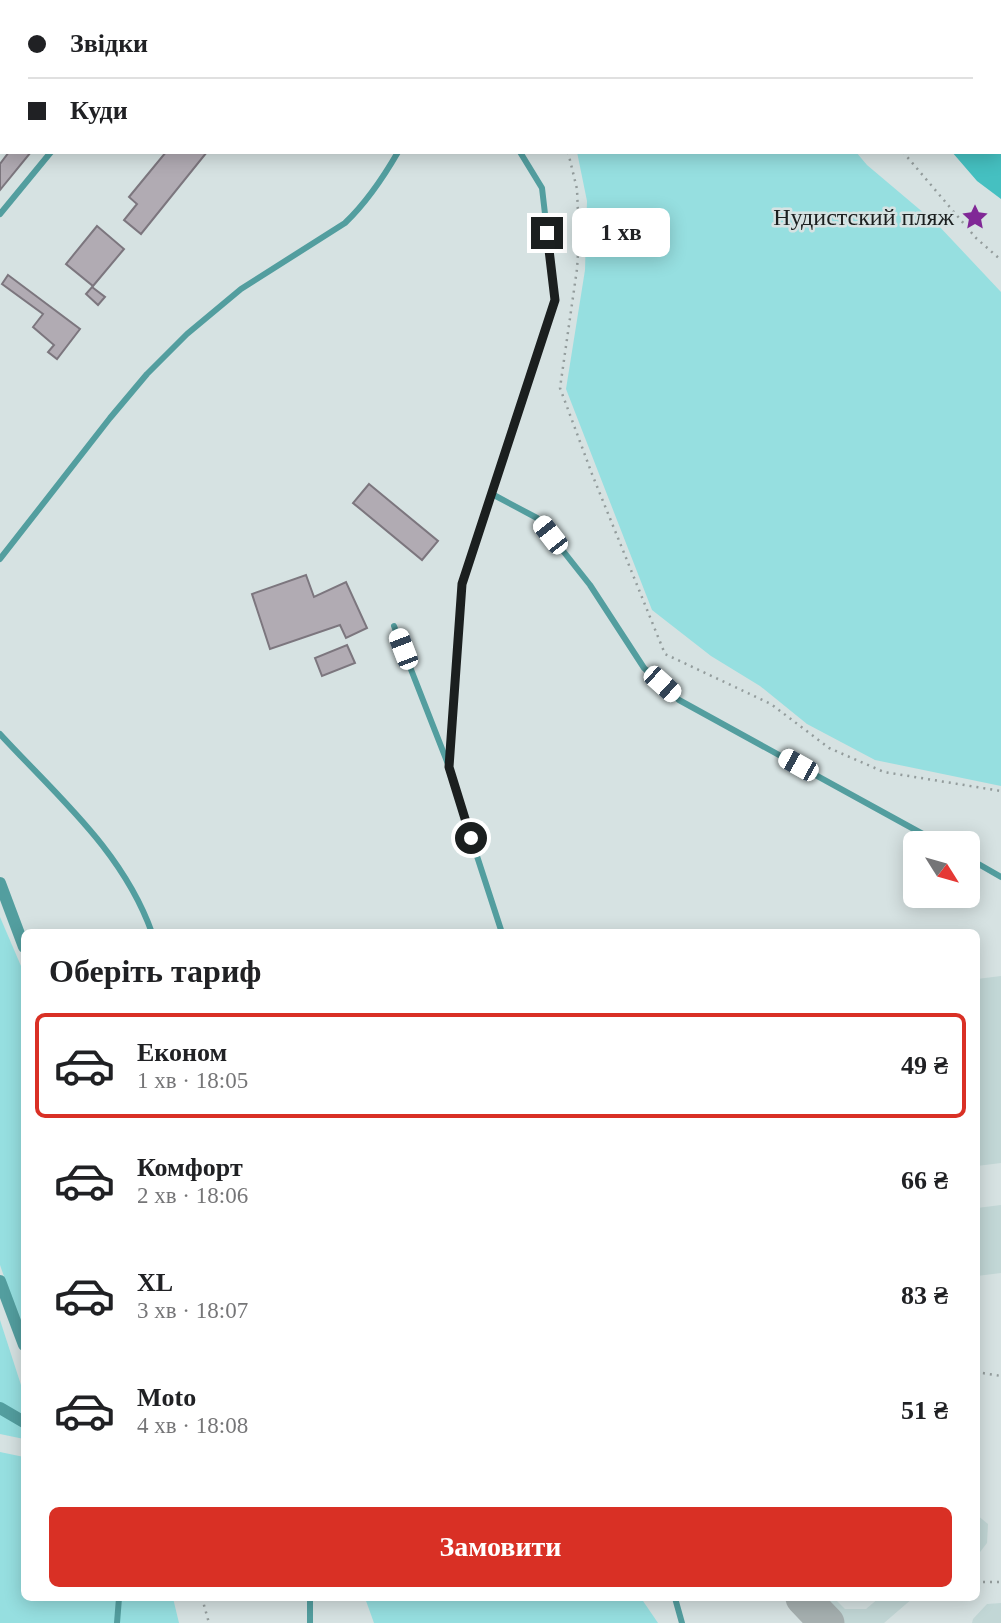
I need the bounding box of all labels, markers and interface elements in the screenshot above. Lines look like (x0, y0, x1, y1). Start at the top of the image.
text: Звідки (70, 29, 148, 58)
text: Куди (70, 96, 128, 125)
place icon: Нудистский пляж (960, 202, 990, 232)
place label: Нудистский пляж (773, 204, 954, 230)
callout: 1 хв (572, 208, 670, 258)
route end (531, 217, 563, 249)
text: 1 хв (600, 220, 642, 245)
car (529, 512, 572, 558)
car (386, 626, 421, 672)
car (640, 662, 685, 706)
car (775, 746, 822, 784)
route start (455, 822, 487, 854)
north arrow (903, 831, 980, 908)
map controls (903, 831, 980, 908)
text: Оберіть тариф (49, 953, 261, 989)
icon: car (53, 1034, 116, 1097)
text: Економ (137, 1038, 227, 1067)
text: 49 ₴ (901, 1051, 948, 1080)
text: 1 хв · 18:05 (137, 1068, 248, 1093)
icon: car (53, 1149, 116, 1212)
text: Комфорт (137, 1153, 243, 1182)
text: 66 ₴ (901, 1166, 948, 1195)
text: 2 хв · 18:06 (137, 1183, 248, 1208)
icon: car (53, 1264, 116, 1327)
text: XL (137, 1268, 173, 1297)
text: 83 ₴ (901, 1281, 948, 1310)
text: 3 хв · 18:07 (137, 1298, 248, 1323)
icon: car (53, 1379, 116, 1442)
text: Moto (137, 1383, 196, 1412)
text: 51 ₴ (901, 1396, 948, 1425)
text: 4 хв · 18:08 (137, 1413, 248, 1438)
button: Замовити (49, 1507, 952, 1587)

